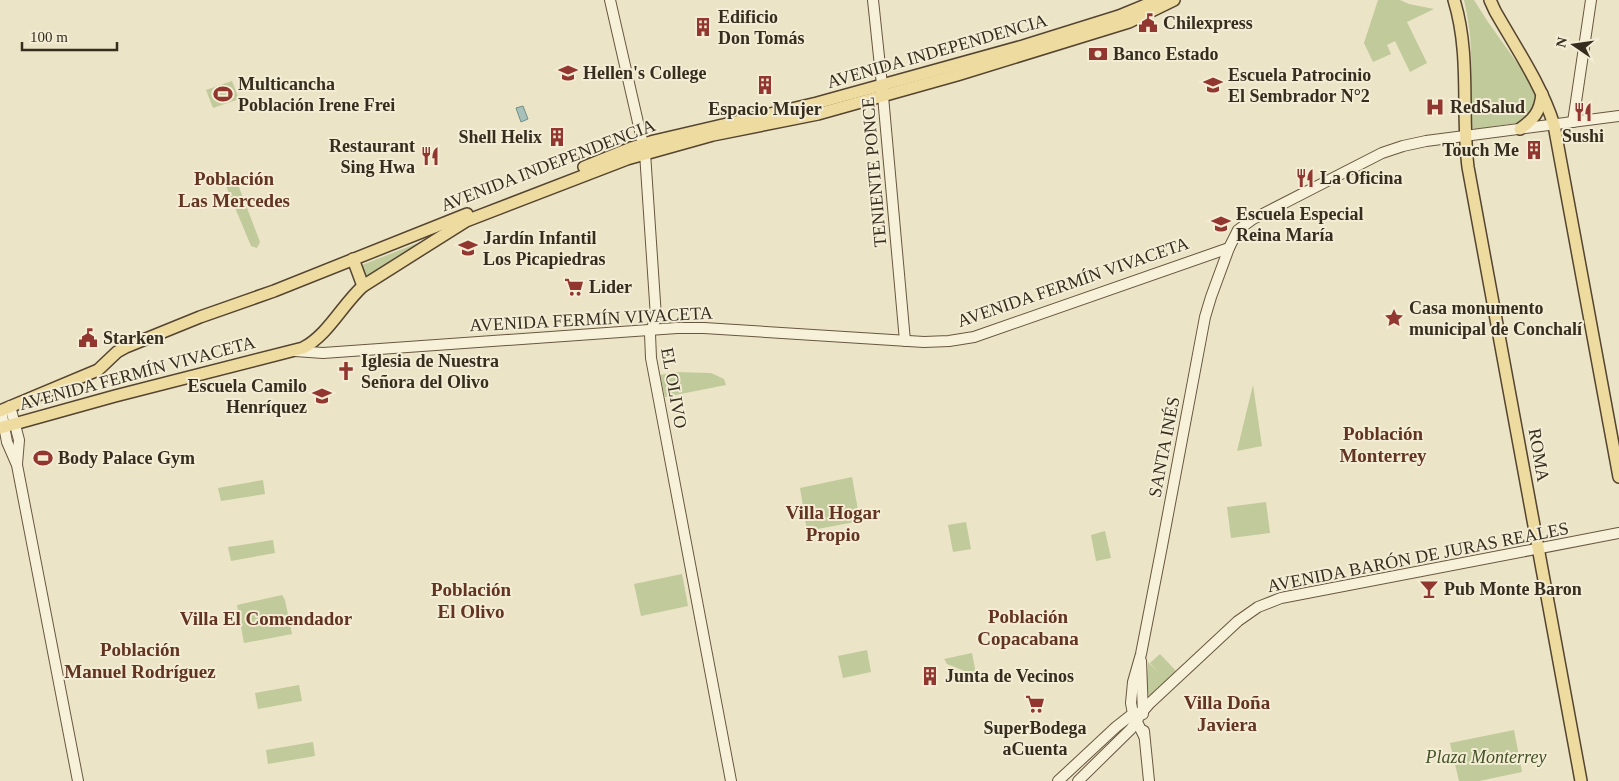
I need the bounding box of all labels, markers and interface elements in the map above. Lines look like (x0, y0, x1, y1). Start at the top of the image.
place label: Edificio Don Tomás (718, 7, 805, 48)
street label: AVENIDA INDEPENDENCIA (825, 10, 1049, 92)
public building icon: Chilexpress (1137, 12, 1159, 34)
place label: Chilexpress (1163, 13, 1253, 33)
building icon: Edificio Don Tomás (692, 16, 714, 38)
scale bar (22, 20, 118, 52)
north arrow (1549, 20, 1599, 70)
text: 100 m (30, 29, 68, 45)
text: N (1553, 36, 1570, 49)
bank icon: Banco Estado (1087, 43, 1109, 65)
place label: Banco Estado (1113, 44, 1219, 64)
school or university icon: Hellen's College (557, 62, 579, 84)
place label: Hellen's College (583, 63, 706, 83)
place label: Escuela Patrocinio El Sembrador N°2 (1228, 65, 1371, 106)
place label: Multicancha Población Irene Frei (238, 74, 395, 115)
building icon: Espacio Mujer (754, 74, 776, 96)
school or university icon: Escuela Patrocinio El Sembrador N°2 (1202, 74, 1224, 96)
sports icon: Multicancha Población Irene Frei (212, 83, 234, 105)
street label: TENIENTE PONCE (857, 96, 891, 248)
hospital icon: RedSalud (1424, 96, 1446, 118)
place label: RedSalud (1450, 97, 1525, 117)
place label: Espacio Mujer (708, 99, 822, 119)
restaurant icon: Sushi (1572, 101, 1594, 123)
street label: AVENIDA INDEPENDENCIA (438, 115, 658, 215)
building icon: Shell Helix (546, 126, 568, 148)
place label: Sushi (1562, 126, 1604, 146)
place label: Shell Helix (458, 127, 542, 147)
place label: Restaurant Sing Hwa (329, 136, 415, 177)
building icon: Touch Me (1523, 139, 1545, 161)
place label: Touch Me (1442, 140, 1519, 160)
restaurant icon: Restaurant Sing Hwa (419, 145, 441, 167)
restaurant icon: La Oficina (1294, 167, 1316, 189)
district label: Población Las Mercedes (178, 168, 290, 211)
place label: La Oficina (1320, 168, 1403, 188)
place label: Escuela Especial Reina María (1236, 204, 1364, 245)
school or university icon: Escuela Especial Reina María (1210, 213, 1232, 235)
place label: Jardín Infantil Los Picapiedras (483, 228, 606, 269)
street label: AVENIDA FERMÍN VIVACETA (954, 232, 1191, 331)
school or university icon: Jardín Infantil Los Picapiedras (457, 237, 479, 259)
supermarket icon: Lider (563, 276, 585, 298)
place label: Lider (589, 277, 632, 297)
place label: Casa monumento municipal de Conchalí (1409, 298, 1583, 339)
street label: AVENIDA FERMÍN VIVACETA (469, 302, 713, 335)
place icon: Casa monumento municipal de Conchalí (1383, 307, 1405, 329)
public building icon: Starken (77, 327, 99, 349)
place label: Starken (103, 328, 164, 348)
street label: AVENIDA FERMÍN VIVACETA (17, 331, 257, 414)
street label: EL OLIVO (657, 346, 691, 430)
place label: Iglesia de Nuestra Señora del Olivo (361, 351, 499, 392)
church icon: Iglesia de Nuestra Señora del Olivo (335, 360, 357, 382)
place label: Escuela Camilo Henríquez (188, 376, 307, 417)
school or university icon: Escuela Camilo Henríquez (311, 385, 333, 407)
street label: SANTA INÉS (1143, 395, 1184, 499)
district label: Población Monterrey (1339, 423, 1427, 466)
street label: ROMA (1524, 427, 1554, 483)
sports icon: Body Palace Gym (32, 447, 54, 469)
place label: Body Palace Gym (58, 448, 195, 468)
district label: Villa Hogar Propio (786, 502, 881, 545)
street label: AVENIDA BARÓN DE JURAS REALES (1265, 517, 1570, 596)
bar icon: Pub Monte Baron (1418, 578, 1440, 600)
district label: Población El Olivo (431, 579, 512, 622)
place label: Pub Monte Baron (1444, 579, 1582, 599)
district label: Población Copacabana (977, 606, 1079, 649)
district label: Villa El Comendador (180, 608, 353, 629)
district label: Población Manuel Rodríguez (64, 639, 216, 682)
building icon: Junta de Vecinos (919, 665, 941, 687)
place label: Junta de Vecinos (945, 666, 1074, 686)
district label: Villa Doña Javiera (1184, 692, 1271, 735)
supermarket icon: SuperBodega aCuenta (1024, 693, 1046, 715)
place label: SuperBodega aCuenta (983, 718, 1087, 759)
park label: Plaza Monterrey (1425, 747, 1546, 767)

